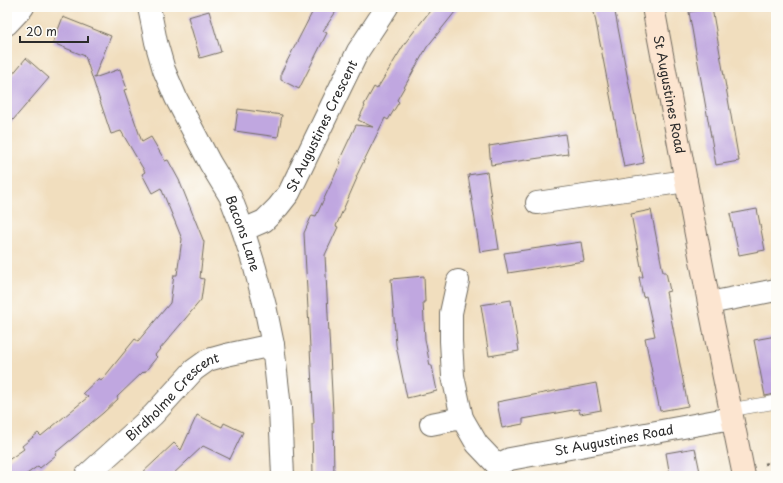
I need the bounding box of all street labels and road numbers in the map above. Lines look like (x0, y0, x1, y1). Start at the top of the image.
street label: St Augustines Road (649, 33, 691, 155)
street label: St Augustines Crescent (281, 56, 361, 195)
street label: Bacons Lane (222, 193, 266, 274)
street label: Birdholme Crescent (121, 347, 221, 445)
street label: St Augustines Road (553, 419, 675, 460)

